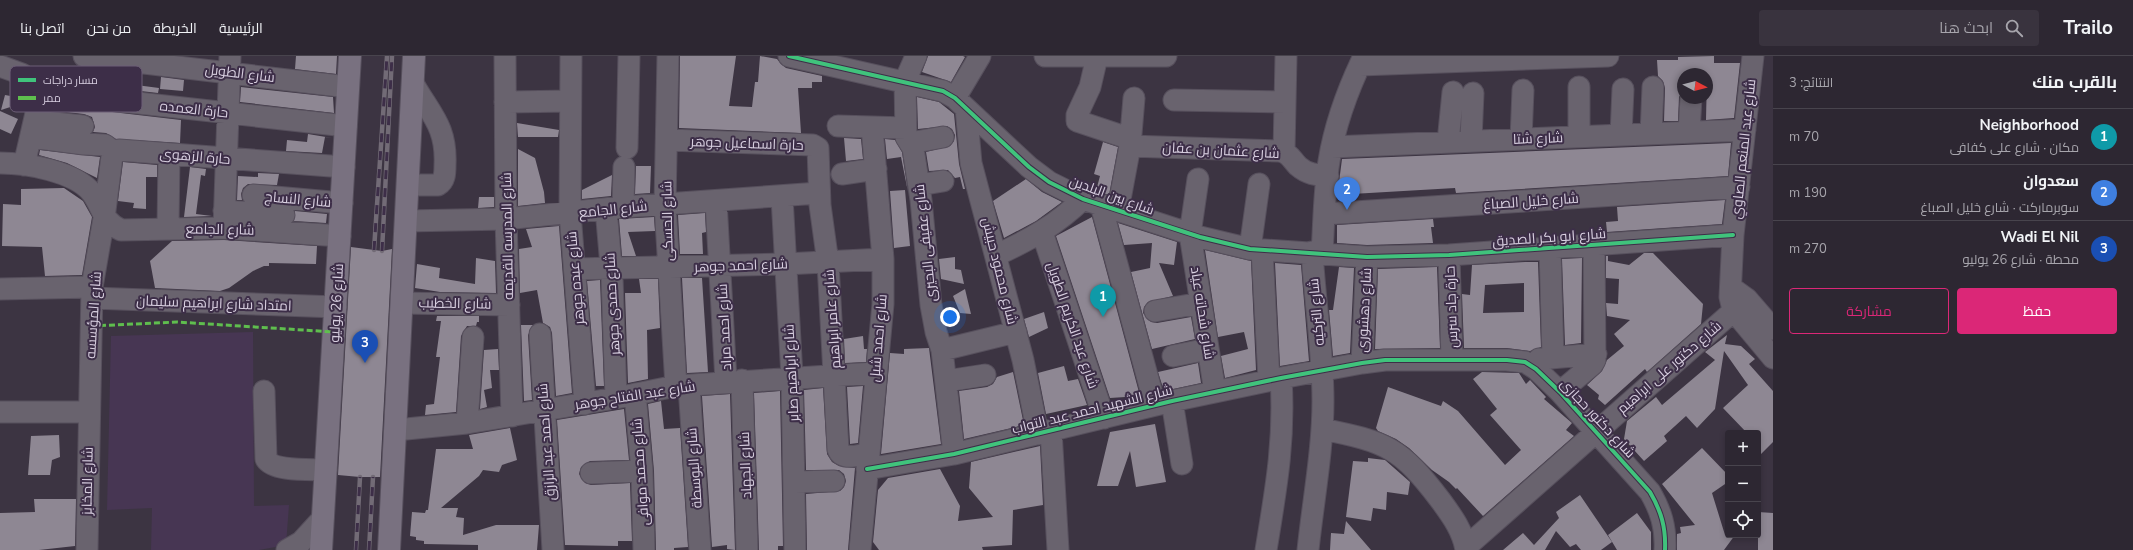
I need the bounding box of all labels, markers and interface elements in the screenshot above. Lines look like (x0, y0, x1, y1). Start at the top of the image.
search box (1759, 10, 2039, 46)
text: Trailo (2063, 15, 2113, 41)
icon: search (2003, 17, 2025, 39)
text: ابحث هنا (1939, 18, 1993, 38)
text: اتصل بنا (20, 19, 65, 38)
text: من نحن (87, 19, 131, 38)
text: الخريطة (153, 19, 197, 38)
text: الرئيسية (219, 19, 263, 38)
street label: شارع الطويل (204, 60, 276, 87)
legend (10, 66, 142, 112)
north arrow (1677, 68, 1713, 104)
text: بالقرب منك (2032, 71, 2117, 94)
text: مسار دراجات (43, 73, 98, 88)
text: النتائج: 3 (1789, 74, 1833, 92)
street label: شارع عبد المنعم الصاوي (1727, 78, 1762, 220)
text: ممر (42, 91, 61, 106)
street label: حارة العمده (159, 96, 229, 123)
text: Neighborhood (1979, 115, 2079, 135)
street label: شارع شتا (1512, 128, 1564, 149)
text: 70 m (1789, 128, 1819, 146)
text: 1 (2100, 128, 2108, 146)
street label: حارة اسماعيل جوهر (689, 132, 804, 155)
street label: شارع عثمان بن عفان (1162, 138, 1280, 163)
text: مكان · شارع على كفافى (1950, 139, 2079, 157)
street label: حارة الزهوى (159, 144, 231, 169)
street label: شارع بين البلدين (1067, 171, 1157, 220)
text: سعدوان (2023, 171, 2079, 191)
street label: شارع المدرسه القديمه (497, 172, 518, 300)
pin: 2 (1334, 177, 1360, 210)
street label: شارع الحسكى (657, 181, 678, 261)
street label: شارع عفيفى البحيرى (910, 183, 941, 303)
text: 190 m (1789, 184, 1827, 202)
text: 2 (2100, 184, 2108, 202)
street label: شارع النساج (264, 187, 332, 212)
street label: شارع خليل الصباغ (1483, 189, 1579, 214)
street label: شارع الجامع (578, 196, 648, 223)
text: سوبرماركت · شارع خليل الصباغ (1920, 199, 2079, 217)
street label: شارع محمود حبيش (977, 216, 1022, 327)
street label: شارع الجامع (185, 219, 255, 240)
street label: شارع ابو بكر الصديق (1492, 224, 1607, 251)
text: Wadi El Nil (2001, 227, 2079, 247)
street label: شارع عبده جوهر (562, 231, 589, 326)
text: 270 m (1789, 240, 1827, 258)
text: 3 (2100, 240, 2108, 258)
text: محطة · شارع 26 يوليو (1963, 251, 2079, 269)
street label: شارع حمدى جوهر (600, 252, 625, 357)
street label: شارع احمد جوهر (693, 254, 788, 277)
street label: شارع عبد الكريم الطويل (1042, 259, 1103, 391)
street label: شارع 26 يوليو (325, 263, 348, 343)
street label: شارع شحاته عياد (1186, 265, 1219, 361)
street label: حارة جاد سرس (1441, 266, 1462, 348)
street label: شارع دهشورى (1353, 267, 1376, 353)
street label: شارع عامر ابراهيم (820, 268, 845, 369)
street label: شارع المؤسسه (81, 271, 106, 359)
street label: شارع التركيه (1304, 277, 1329, 346)
street label: شارع احمد مراد (713, 283, 736, 371)
pin: 1 (1090, 284, 1116, 317)
button: مشاركة (1789, 288, 1949, 334)
button: حفظ (1957, 288, 2117, 334)
street label: امتداد شارع ابراهيم سليمان (136, 291, 292, 316)
street label: شارع الخطيب (418, 293, 492, 314)
street label: شارع احمد شبل (865, 293, 892, 383)
your location (940, 307, 960, 327)
street label: شارع دكتور على ابراهيم (1613, 317, 1725, 418)
street label: شارع ابراهيم صابر (779, 324, 804, 423)
pin: 3 (352, 330, 378, 363)
street label: شارع دكتور حجازى (1556, 374, 1639, 462)
street label: شارع عبد الفتاح جوهر (572, 377, 697, 415)
street label: شارع الشهيد احمد عبد التواب (1010, 380, 1174, 439)
street label: شارع احمد عبد الرازق (533, 383, 560, 501)
street label: شارع محمد موافى (627, 418, 654, 526)
street label: شارع البوسطة (682, 427, 707, 509)
map controls (1725, 430, 1761, 538)
button: + (1725, 430, 1761, 466)
street label: شارع الجهاد (735, 431, 756, 499)
street label: شارع المخابز (77, 447, 98, 516)
button: − (1725, 466, 1761, 502)
button: locate (1725, 502, 1761, 538)

